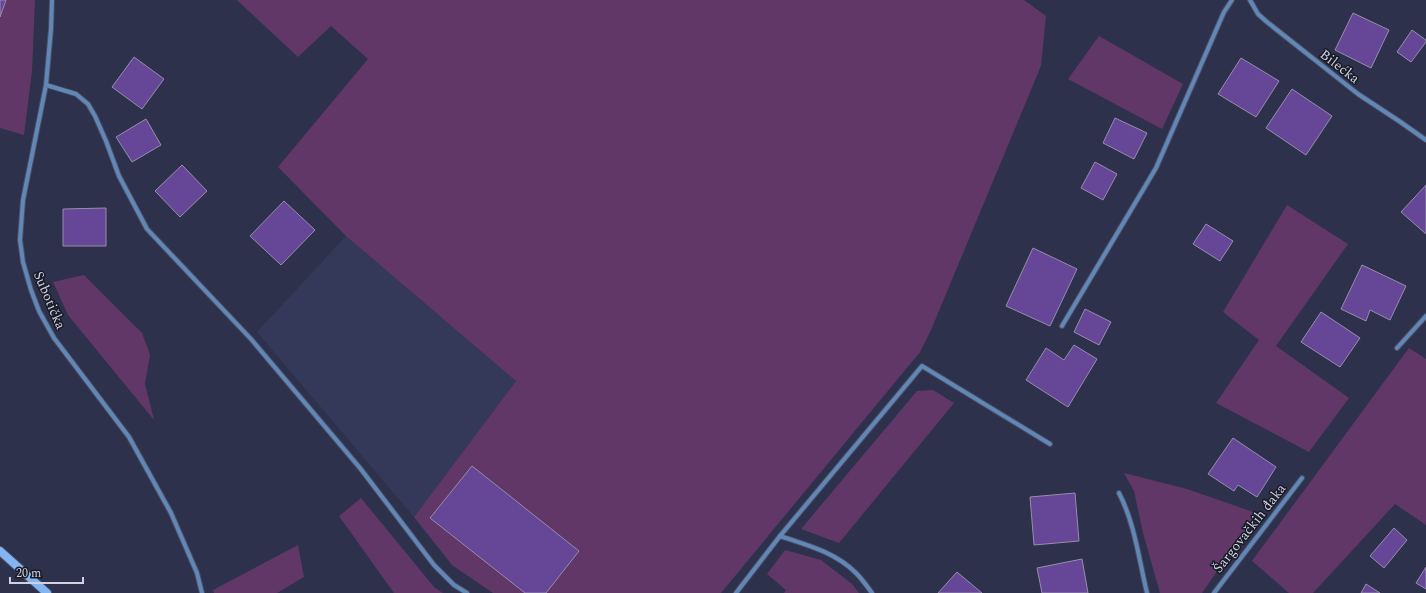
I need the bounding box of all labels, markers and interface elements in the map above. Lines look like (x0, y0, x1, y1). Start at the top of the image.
street label: Bilećka (1315, 44, 1364, 89)
street label: Subotička (28, 268, 71, 333)
street label: Šargovačkih đaka (1208, 479, 1291, 577)
scale bar (10, 559, 83, 585)
text: 20 m (16, 564, 41, 583)

